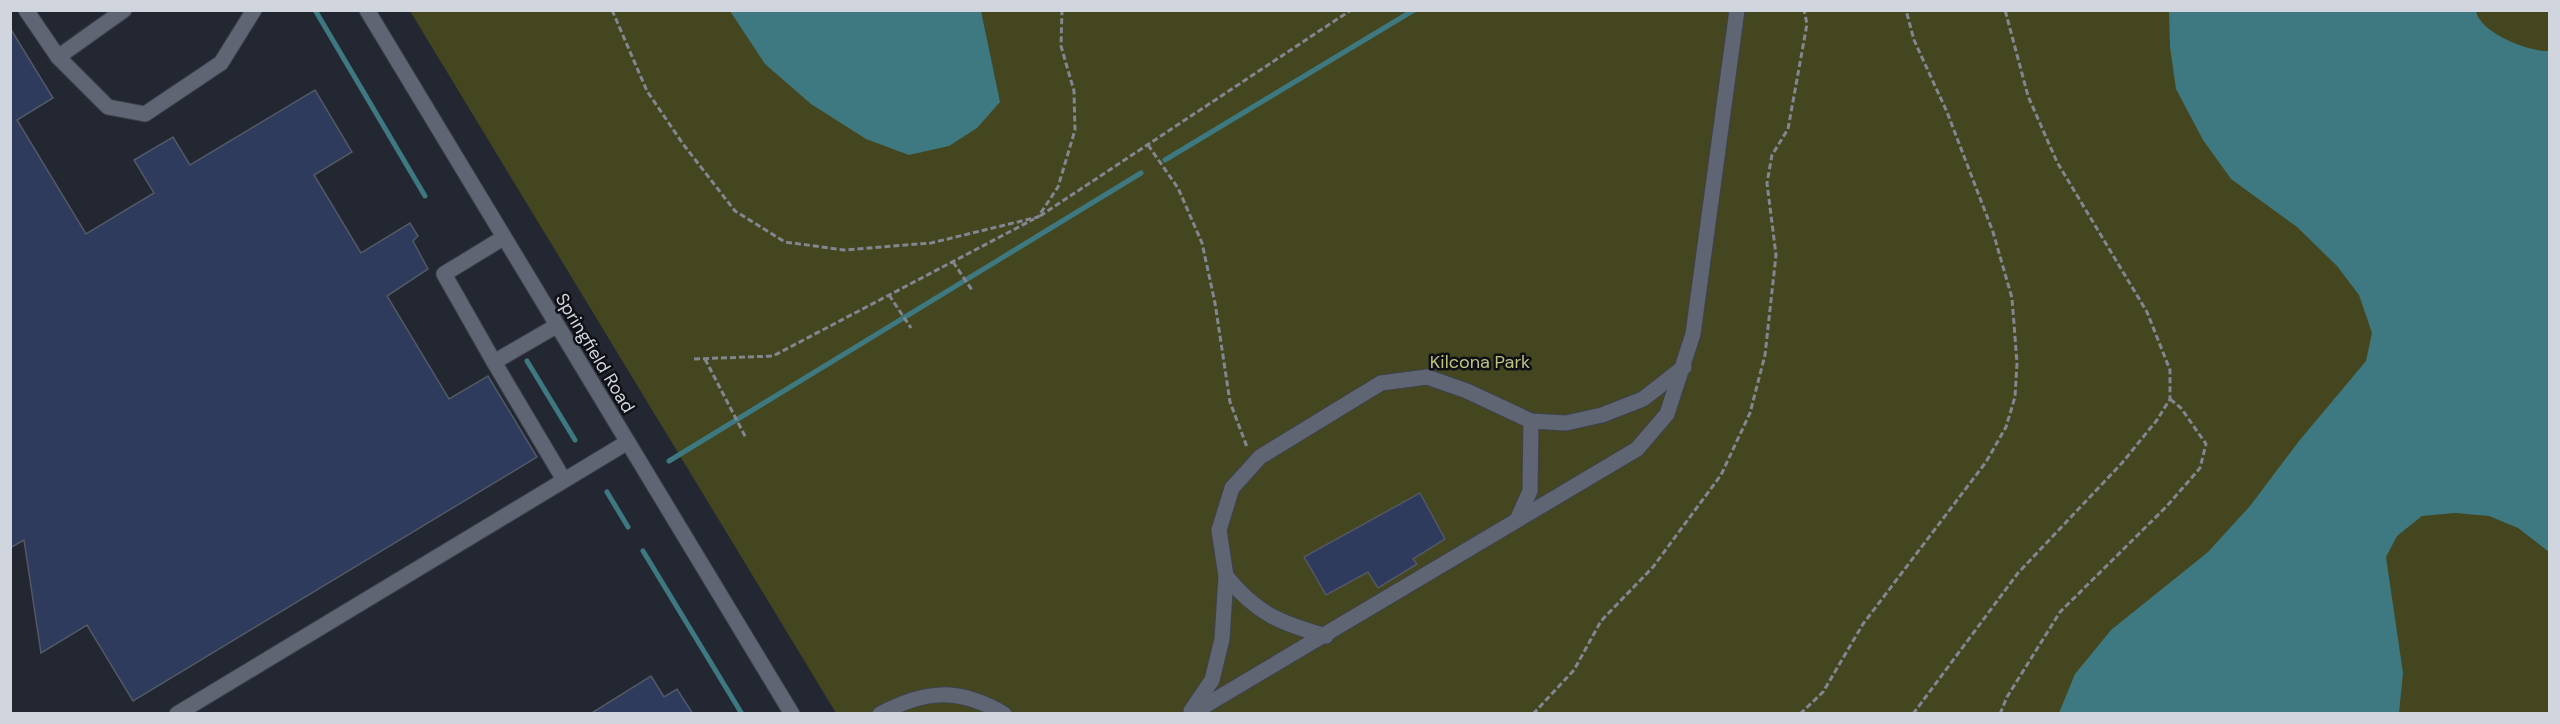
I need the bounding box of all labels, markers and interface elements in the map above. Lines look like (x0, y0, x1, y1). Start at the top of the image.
street label: Springfield Road (550, 289, 640, 417)
park label: Kilcona Park (1430, 350, 1530, 374)

